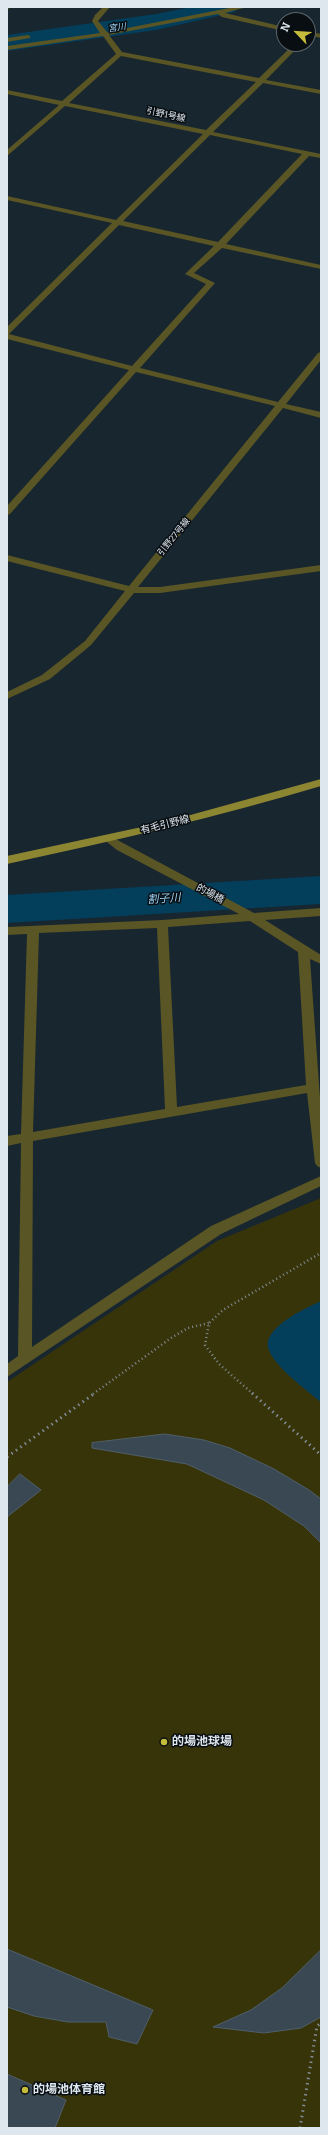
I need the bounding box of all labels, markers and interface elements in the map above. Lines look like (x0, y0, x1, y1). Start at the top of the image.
north arrow (276, 12, 316, 52)
water label: 宮川 (107, 21, 127, 35)
text: N (278, 21, 293, 34)
street label: 引野1号線 (145, 106, 187, 124)
street label: 引野27号線 (156, 516, 192, 558)
street label: 有毛引野線 (139, 813, 191, 837)
street label: 的場橋 (194, 882, 226, 906)
water label: 割子川 (147, 891, 181, 907)
place label: 的場池球場 (172, 1735, 232, 1749)
marker: 的場池球場 (159, 1737, 169, 1747)
place label: 的場池体育館 (33, 2083, 105, 2097)
marker: 的場池体育館 (20, 2085, 30, 2095)

